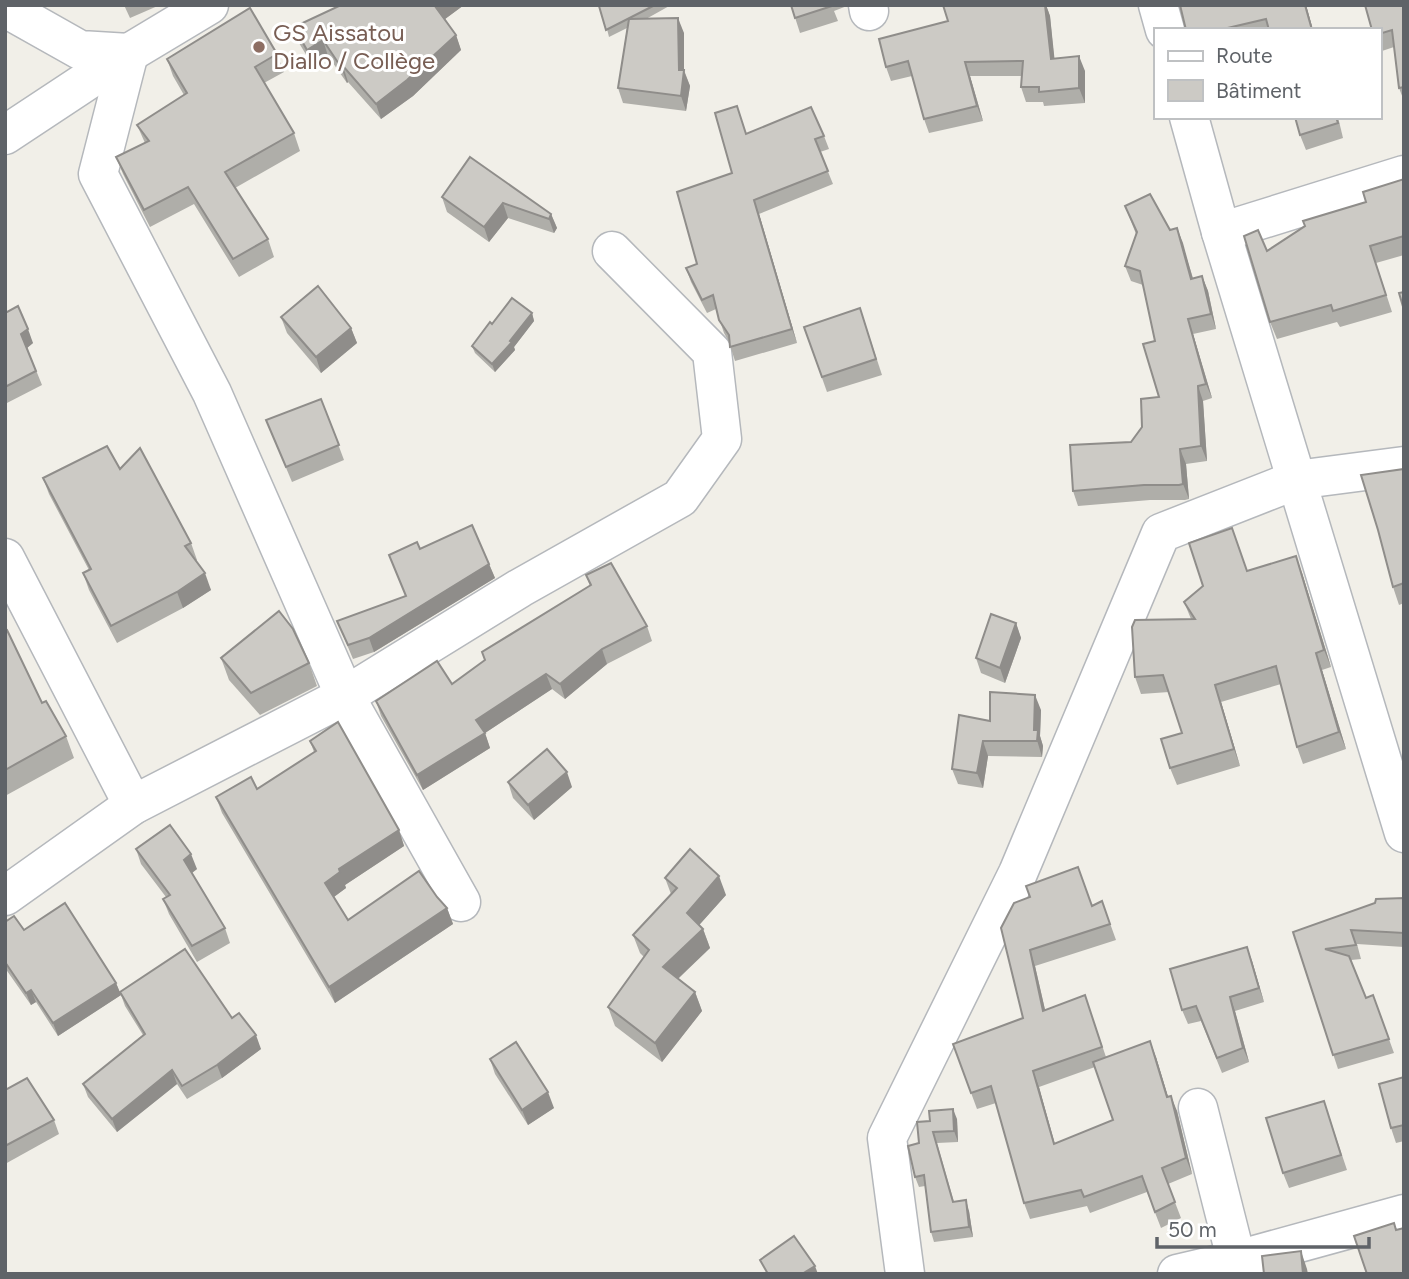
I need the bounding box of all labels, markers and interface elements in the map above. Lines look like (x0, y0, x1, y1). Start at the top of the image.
place label: GS Aissatou Diallo / Collège (273, 18, 435, 75)
legend (1154, 28, 1381, 119)
marker: GS Aissatou Diallo / Collège (251, 39, 267, 55)
text: Route (1216, 43, 1272, 68)
text: Bâtiment (1216, 78, 1301, 103)
scale bar (1157, 1206, 1369, 1250)
text: 50 m (1168, 1217, 1217, 1242)

